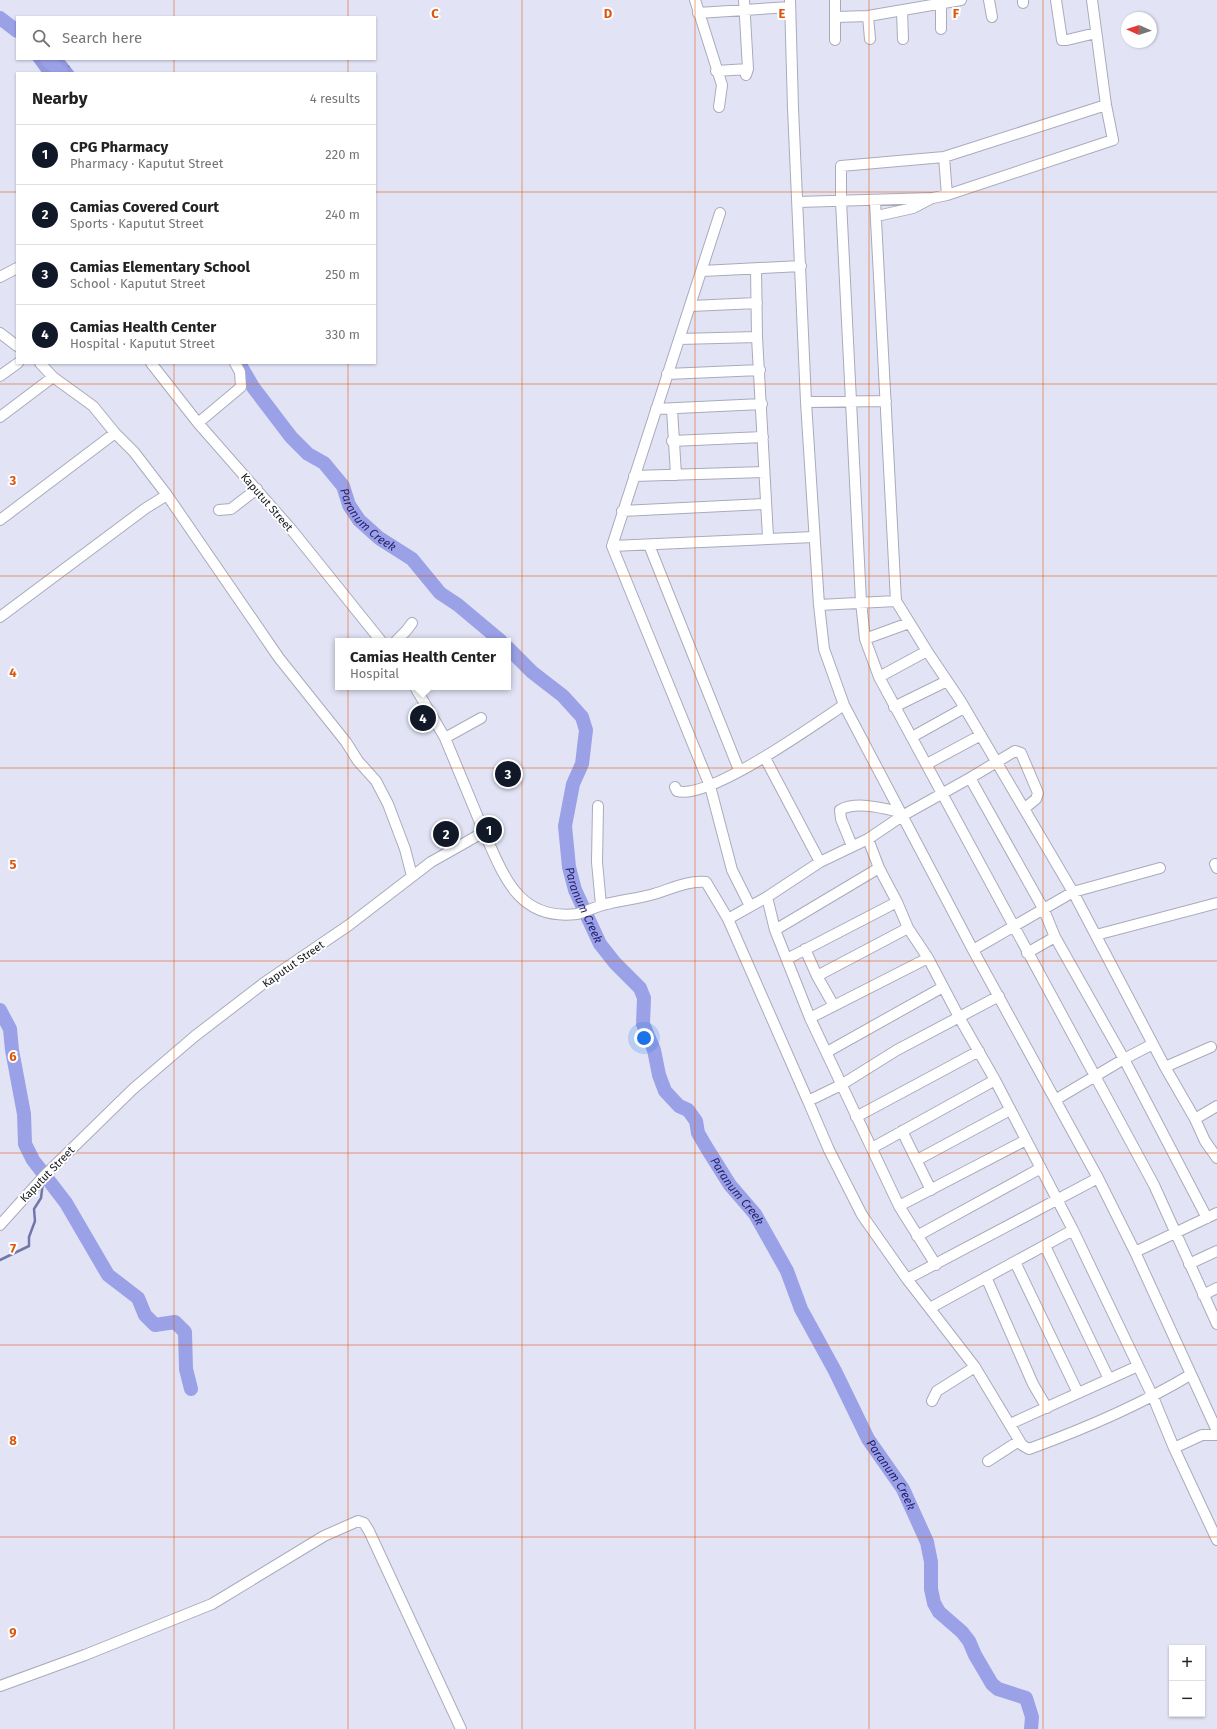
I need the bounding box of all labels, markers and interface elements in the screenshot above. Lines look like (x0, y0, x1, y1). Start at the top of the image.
text: C (431, 6, 439, 21)
text: D (604, 6, 613, 21)
text: E (779, 6, 786, 21)
text: F (953, 6, 960, 21)
north arrow (1121, 12, 1157, 48)
search box (16, 16, 376, 60)
icon: search (30, 27, 52, 49)
text: Search here (62, 29, 142, 47)
text: Nearby (32, 88, 87, 109)
text: 4 results (310, 91, 360, 106)
text: CPG Pharmacy (70, 138, 168, 156)
text: 1 (42, 147, 48, 162)
text: 220 m (325, 147, 360, 162)
text: Pharmacy · Kaputut Street (70, 156, 223, 171)
text: Camias Covered Court (70, 198, 219, 216)
text: 2 (42, 207, 48, 222)
text: 240 m (325, 207, 360, 222)
text: Sports · Kaputut Street (70, 216, 204, 231)
text: Camias Elementary School (70, 258, 250, 276)
text: 3 (42, 267, 48, 282)
text: 250 m (325, 267, 360, 282)
text: School · Kaputut Street (70, 276, 206, 291)
text: Camias Health Center (70, 318, 216, 336)
text: 4 (41, 327, 49, 342)
text: 330 m (325, 327, 360, 342)
text: Hospital · Kaputut Street (70, 336, 215, 351)
street label: Kaputut Street (238, 471, 295, 534)
text: 3 (9, 473, 17, 488)
water label: Paranum Creek (337, 486, 399, 554)
popup (335, 638, 511, 690)
text: Camias Health Center (350, 648, 496, 666)
text: 4 (9, 665, 17, 680)
text: Hospital (350, 666, 399, 681)
pin: 4 (410, 703, 436, 733)
pin: 3 (495, 759, 521, 789)
pin: 1 (476, 815, 502, 845)
pin: 2 (433, 819, 459, 849)
text: 5 (10, 857, 17, 872)
water label: Paranum Creek (562, 865, 606, 946)
street label: Kaputut Street (260, 938, 327, 991)
your location (634, 1028, 654, 1048)
text: 6 (9, 1049, 17, 1064)
street label: Kaputut Street (18, 1144, 77, 1205)
water label: Paranum Creek (707, 1155, 767, 1228)
text: 7 (10, 1241, 16, 1256)
text: 8 (9, 1433, 17, 1448)
water label: Paranum Creek (863, 1437, 919, 1513)
text: 9 (9, 1625, 17, 1640)
map controls (1169, 1645, 1205, 1717)
button: + (1169, 1645, 1205, 1681)
button: − (1169, 1681, 1205, 1717)

